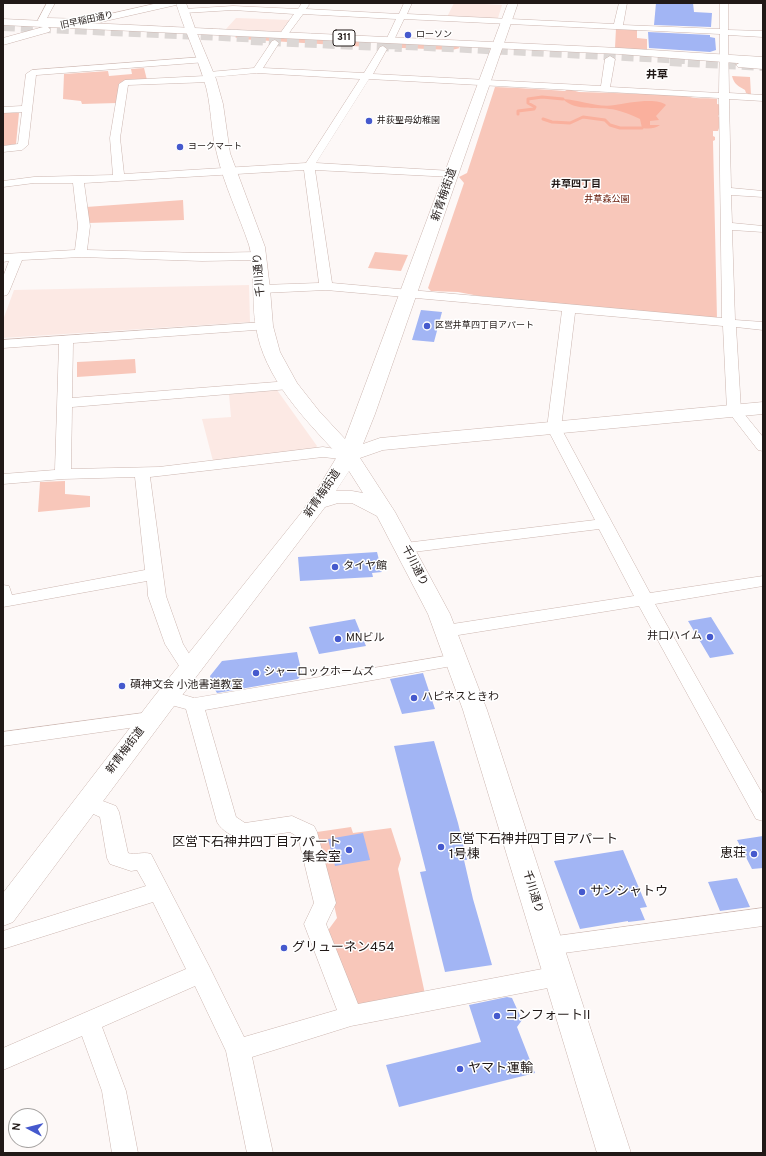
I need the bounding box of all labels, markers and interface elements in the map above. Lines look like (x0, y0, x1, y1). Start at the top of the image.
street label: 旧早稲田通り (59, 10, 115, 32)
road number: 311 (333, 30, 355, 46)
marker: ローソン (403, 30, 413, 40)
place label: ローソン (416, 30, 452, 40)
district label: 井草 (646, 69, 668, 83)
marker: 井荻聖母幼稚園 (364, 116, 374, 126)
place label: 井荻聖母幼稚園 (377, 116, 440, 126)
marker: ヨークマート (175, 142, 185, 152)
place label: ヨークマート (188, 142, 242, 152)
street label: 新青梅街道 (430, 167, 460, 223)
district label: 井草四丁目 (551, 179, 601, 191)
park label: 井草森公園 (585, 195, 629, 205)
street label: 千川通り (252, 253, 268, 297)
marker: 区営井草四丁目アパート (422, 321, 432, 331)
place label: 区営井草四丁目アパート (435, 321, 534, 331)
street label: 新青梅街道 (302, 468, 344, 520)
street label: 千川通り (398, 543, 430, 589)
place label: タイヤ館 (343, 560, 387, 574)
marker: タイヤ館 (330, 562, 340, 572)
place label: 井口ハイム (647, 630, 702, 644)
place label: MNビル (346, 632, 385, 646)
marker: 井口ハイム (705, 632, 715, 642)
marker: MNビル (333, 634, 343, 644)
place label: シャーロックホームズ (264, 666, 374, 680)
marker: シャーロックホームズ (251, 668, 261, 678)
place label: 碩神文会 小池書道教室 (130, 679, 243, 693)
marker: 碩神文会 小池書道教室 (117, 681, 127, 691)
place label: ハピネスときわ (422, 691, 499, 705)
marker: ハピネスときわ (409, 693, 419, 703)
street label: 新青梅街道 (104, 725, 148, 777)
place label: 区営下石神井四丁目アパート 1号棟 (449, 832, 618, 863)
place label: 区営下石神井四丁目アパート 集会室 (172, 835, 341, 866)
marker: 区営下石神井四丁目アパート 1号棟 (436, 842, 446, 852)
marker: 区営下石神井四丁目アパート 集会室 (344, 845, 354, 855)
place label: 恵荘 (720, 846, 746, 862)
marker: 恵荘 (749, 849, 759, 859)
street label: 千川通り (519, 869, 545, 915)
place label: サンシャトウ (590, 884, 668, 900)
marker: サンシャトウ (577, 887, 587, 897)
place label: グリューネン454 (292, 940, 394, 956)
marker: グリューネン454 (279, 943, 289, 953)
place label: コンフォートII (505, 1008, 590, 1024)
marker: コンフォートII (492, 1011, 502, 1021)
place label: ヤマト運輸 (468, 1061, 533, 1077)
marker: ヤマト運輸 (455, 1064, 465, 1074)
north arrow (8, 1108, 48, 1148)
text: N (10, 1122, 25, 1131)

